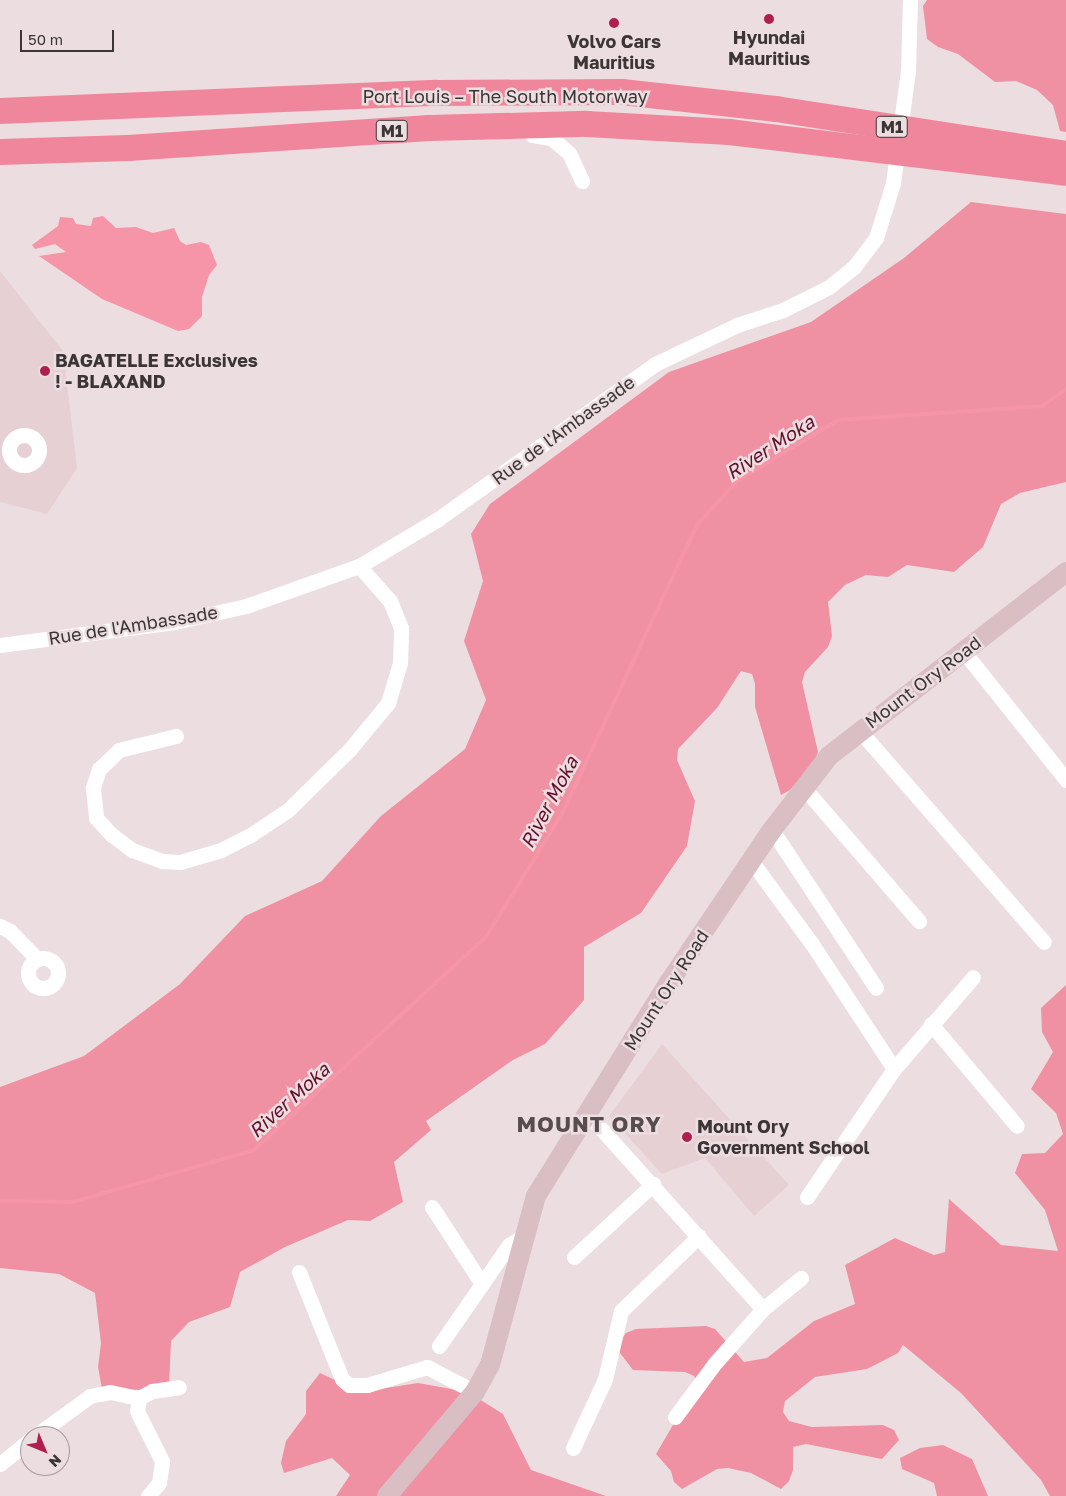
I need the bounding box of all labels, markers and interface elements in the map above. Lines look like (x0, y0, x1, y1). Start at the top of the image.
marker: Hyundai Mauritius (763, 13, 775, 25)
marker: Volvo Cars Mauritius (608, 17, 620, 29)
scale bar (22, 20, 116, 52)
place label: Hyundai Mauritius (728, 27, 810, 70)
text: 50 m (28, 30, 63, 48)
place label: Volvo Cars Mauritius (567, 31, 661, 74)
street label: Port Louis – The South Motorway (362, 85, 648, 107)
road number: M1 (876, 114, 908, 140)
road number: M1 (376, 118, 408, 144)
place label: BAGATELLE Exclusives ! - BLAXAND (55, 350, 258, 392)
marker: BAGATELLE Exclusives ! - BLAXAND (39, 365, 51, 377)
street label: Rue de l'Ambassade (487, 371, 639, 489)
water label: River Moka (722, 410, 818, 484)
street label: Rue de l'Ambassade (47, 601, 219, 649)
street label: Mount Ory Road (861, 631, 985, 733)
water label: River Moka (515, 752, 583, 852)
street label: Mount Ory Road (619, 926, 713, 1054)
water label: River Moka (244, 1058, 334, 1142)
district label: MOUNT ORY (515, 1111, 663, 1137)
place label: Mount Ory Government School (697, 1116, 870, 1158)
marker: Mount Ory Government School (681, 1131, 693, 1143)
north arrow (20, 1426, 70, 1476)
text: N (45, 1451, 65, 1471)

